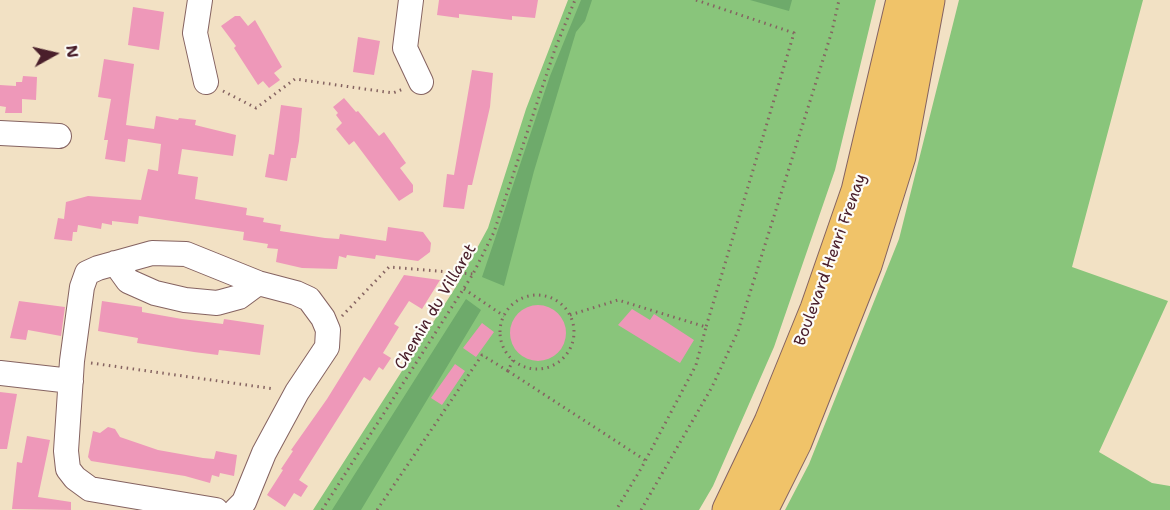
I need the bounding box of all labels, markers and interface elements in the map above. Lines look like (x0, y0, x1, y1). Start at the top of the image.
north arrow (24, 24, 84, 84)
text: N (61, 44, 84, 59)
street label: Boulevard Henri Frenay (791, 171, 871, 349)
street label: Chemin du Villaret (391, 241, 481, 373)

